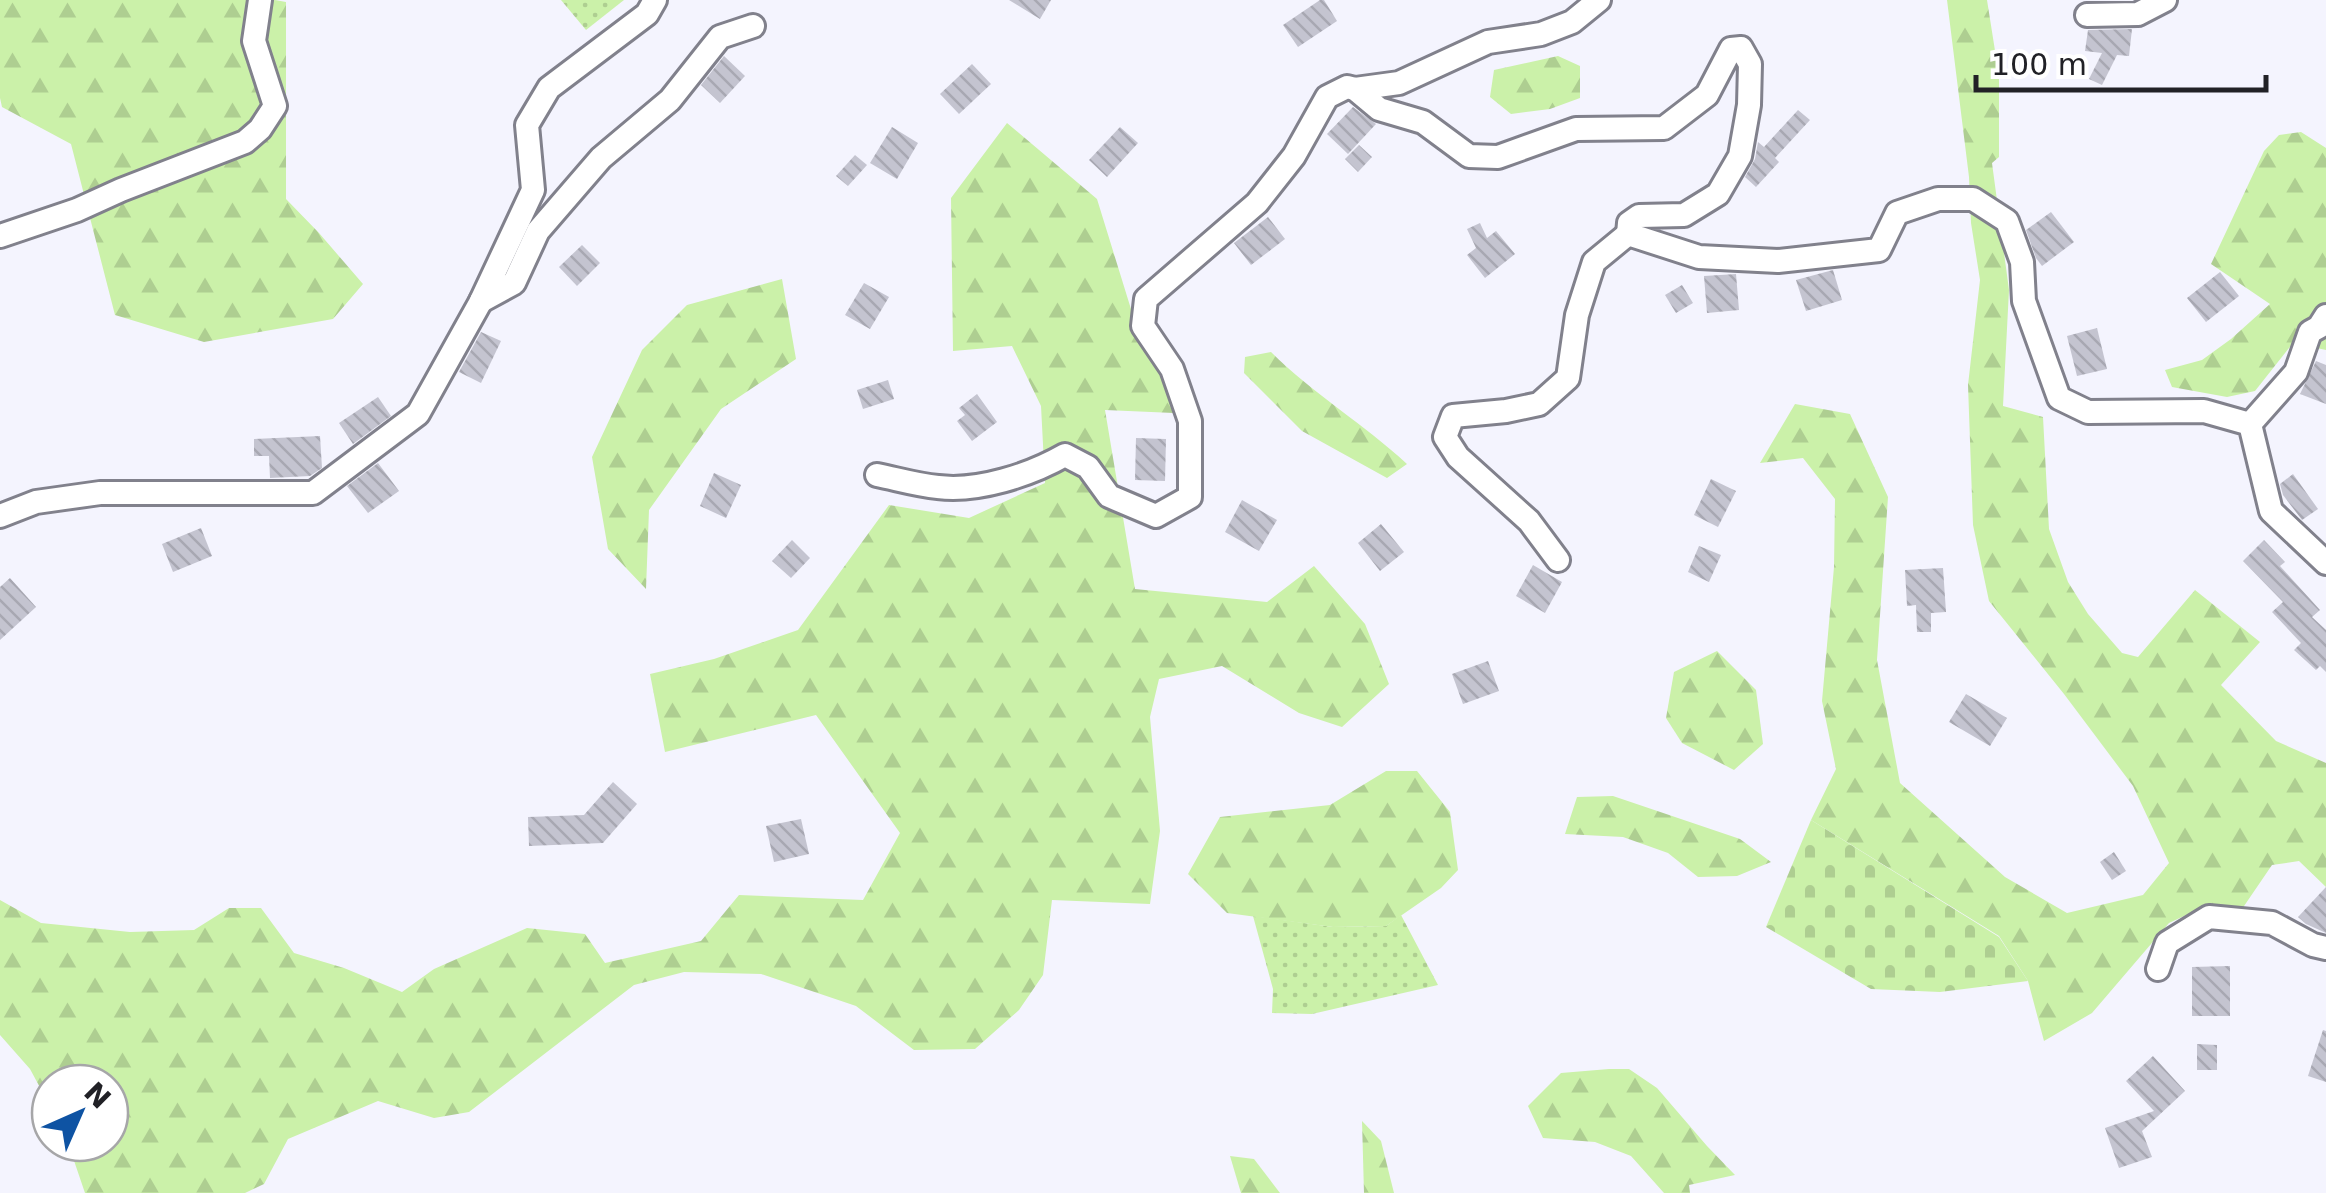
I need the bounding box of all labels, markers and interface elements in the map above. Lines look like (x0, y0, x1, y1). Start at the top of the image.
scale bar (1976, 30, 2266, 92)
text: 100 m (1991, 47, 2087, 82)
north arrow (30, 1063, 130, 1163)
text: N (77, 1076, 117, 1116)

